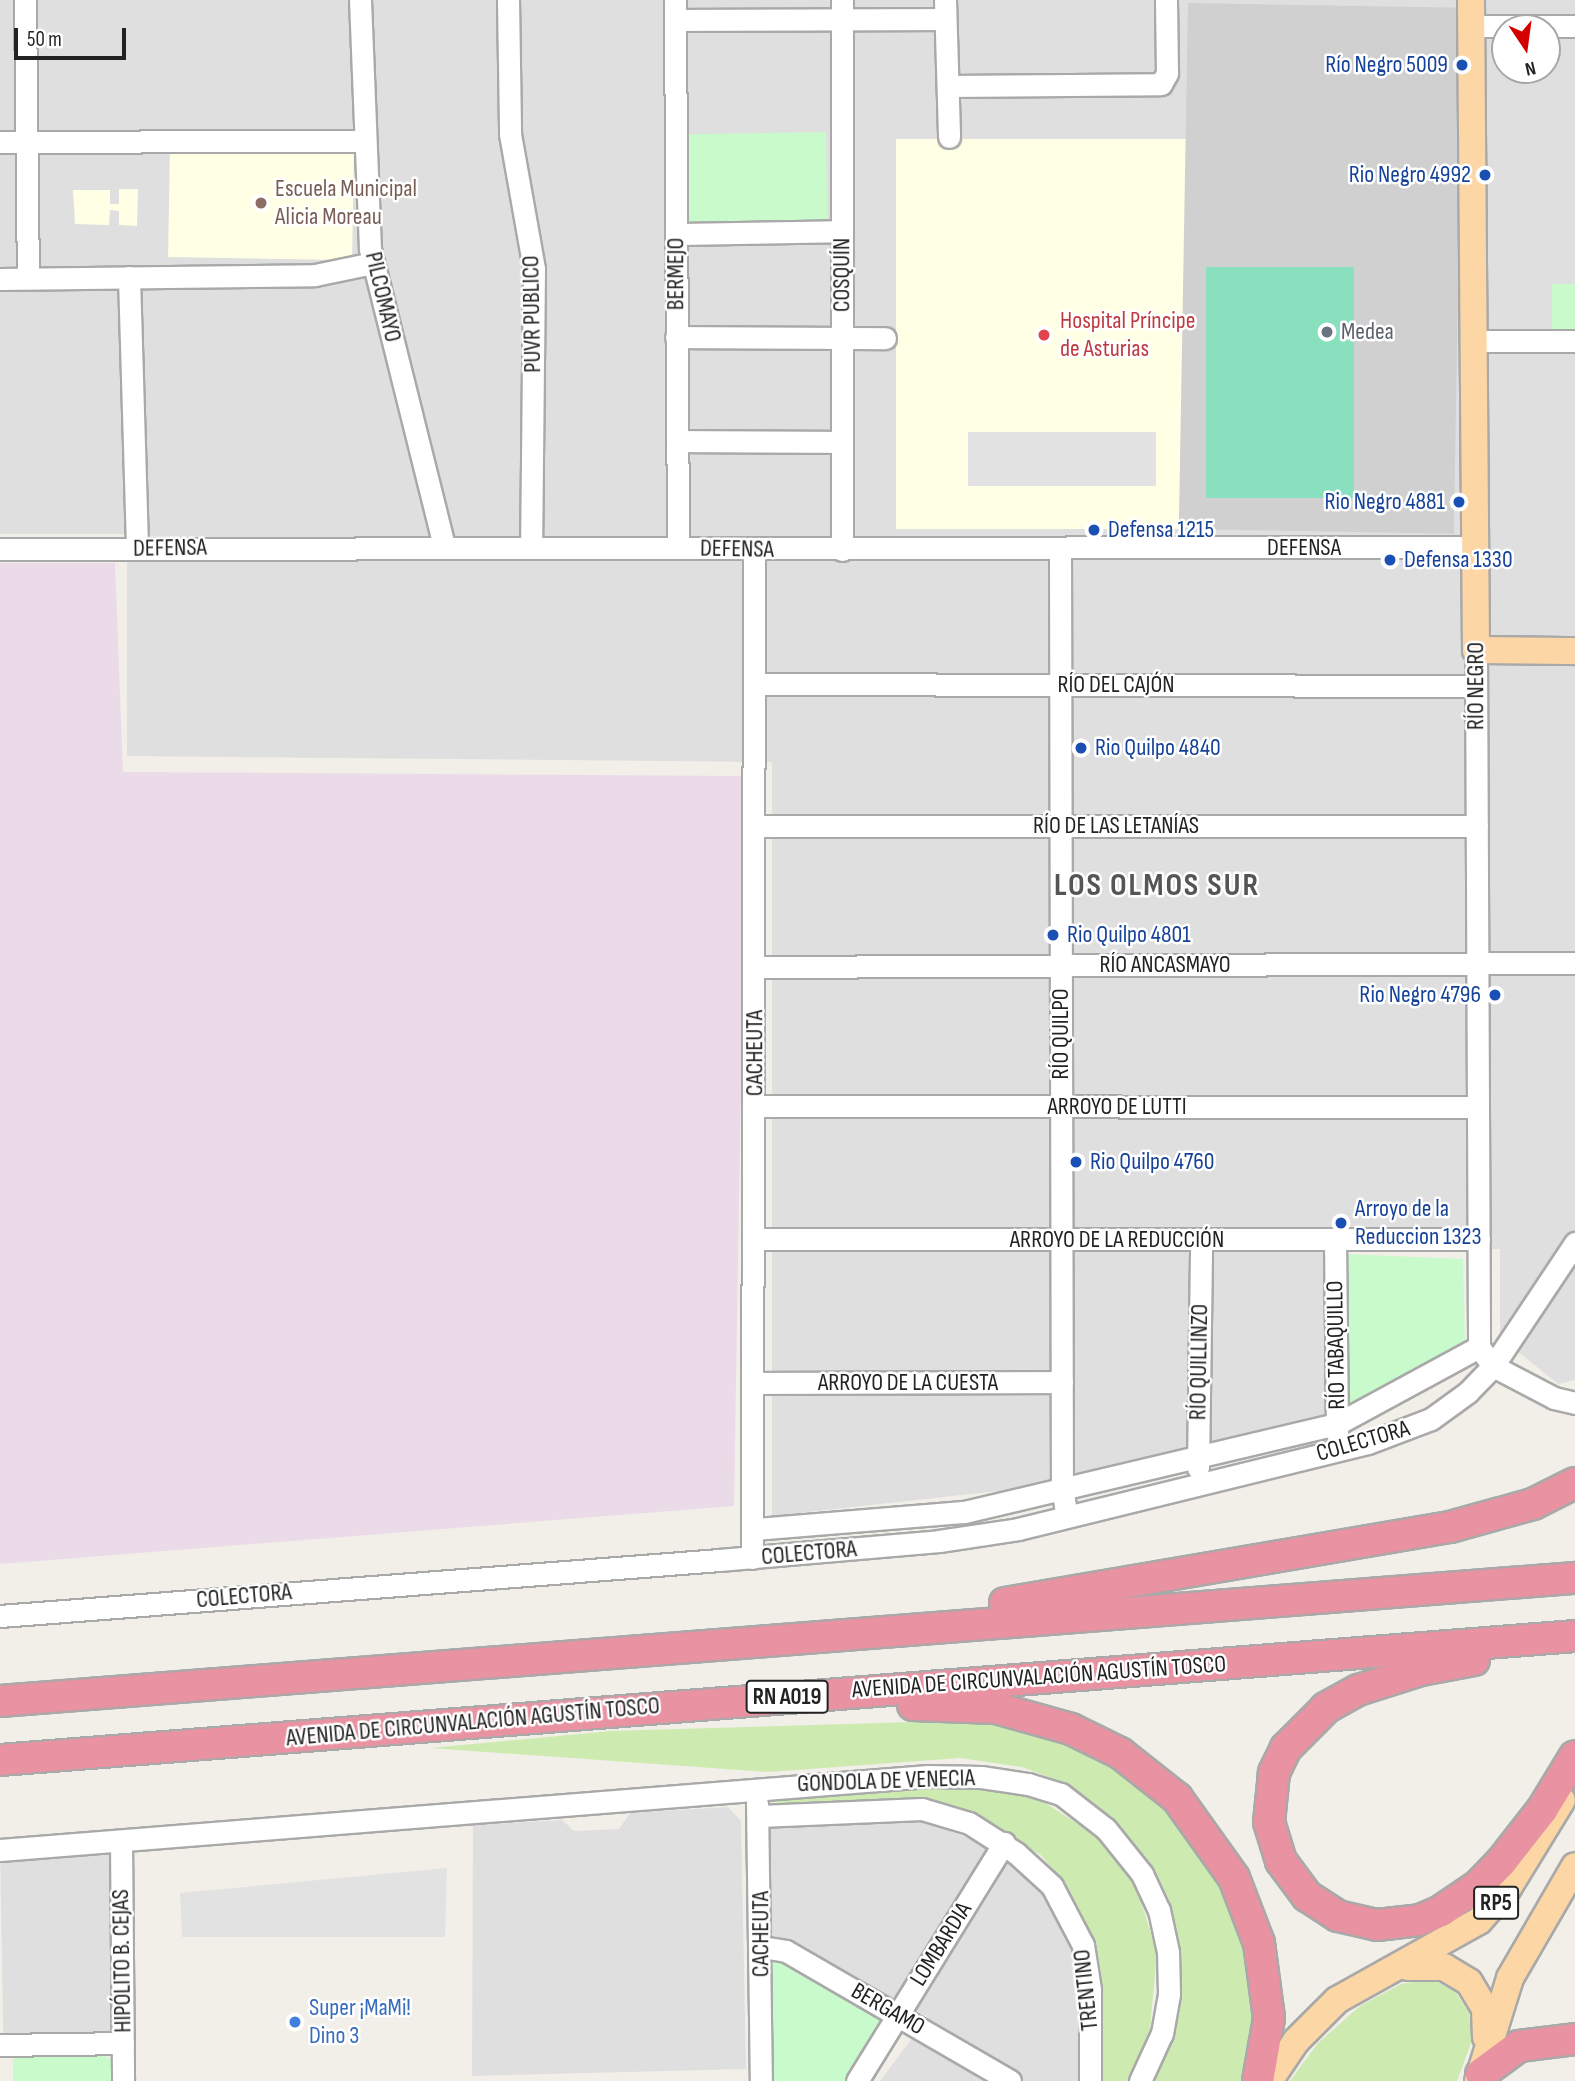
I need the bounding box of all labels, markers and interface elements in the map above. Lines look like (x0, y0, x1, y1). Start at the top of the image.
scale bar (18, 14, 130, 58)
north arrow (1491, 14, 1561, 84)
text: 50 m (27, 27, 62, 52)
place label: Río Negro 5009 (1325, 51, 1448, 79)
text: N (1523, 56, 1538, 80)
marker: Río Negro 5009 (1454, 57, 1470, 73)
place label: Rio Negro 4992 (1349, 161, 1471, 189)
marker: Rio Negro 4992 (1477, 167, 1493, 183)
place label: Escuela Municipal Alicia Moreau (275, 175, 417, 231)
marker: Escuela Municipal Alicia Moreau (253, 195, 269, 211)
street label: BERMEJO (662, 238, 690, 310)
street label: COSQUÍN (828, 238, 856, 312)
street label: PILCOMAYO (359, 249, 407, 345)
street label: PUVR PUBLICO (517, 255, 547, 373)
place label: Hospital Príncipe de Asturias (1060, 307, 1195, 363)
place label: Medea (1341, 318, 1394, 346)
marker: Medea (1319, 324, 1335, 340)
marker: Hospital Príncipe de Asturias (1034, 325, 1054, 345)
place label: Rio Negro 4881 (1324, 488, 1445, 516)
marker: Rio Negro 4881 (1451, 494, 1467, 510)
place label: Defensa 1215 (1108, 516, 1214, 544)
marker: Defensa 1215 (1086, 522, 1102, 538)
street label: DEFENSA (133, 533, 207, 563)
street label: DEFENSA (700, 534, 774, 564)
street label: DEFENSA (1267, 534, 1341, 562)
place label: Defensa 1330 (1404, 546, 1513, 574)
marker: Defensa 1330 (1382, 552, 1398, 568)
street label: RÍO NEGRO (1462, 642, 1490, 730)
street label: RÍO DEL CAJÓN (1057, 671, 1175, 699)
place label: Rio Quilpo 4840 (1095, 734, 1221, 762)
marker: Rio Quilpo 4840 (1073, 740, 1089, 756)
street label: RÍO DE LAS LETANÍAS (1033, 812, 1199, 840)
district label: LOS OLMOS SUR (1056, 867, 1258, 905)
place label: Rio Quilpo 4801 (1067, 921, 1191, 949)
marker: Rio Quilpo 4801 (1045, 927, 1061, 943)
street label: RÍO ANCASMAYO (1099, 951, 1231, 979)
place label: Rio Negro 4796 (1359, 981, 1481, 1009)
marker: Rio Negro 4796 (1487, 987, 1503, 1003)
street label: RÍO QUILPO (1047, 989, 1075, 1079)
street label: CACHEUTA (741, 1010, 769, 1096)
street label: ARROYO DE LUTTI (1047, 1093, 1187, 1121)
place label: Rio Quilpo 4760 (1090, 1148, 1214, 1176)
marker: Rio Quilpo 4760 (1068, 1154, 1084, 1170)
place label: Arroyo de la Reduccion 1323 (1355, 1195, 1482, 1251)
marker: Arroyo de la Reduccion 1323 (1333, 1215, 1349, 1231)
street label: ARROYO DE LA REDUCCIÓN (1010, 1226, 1224, 1254)
street label: RÍO TABAQUILLO (1320, 1280, 1352, 1410)
street label: RÍO QUILLINZO (1184, 1304, 1214, 1420)
street label: ARROYO DE LA CUESTA (818, 1369, 998, 1397)
street label: COLECTORA (1313, 1414, 1413, 1468)
street label: COLECTORA (760, 1534, 858, 1572)
street label: COLECTORA (195, 1577, 293, 1615)
street label: AVENIDA DE CIRCUNVALACIÓN AGUSTÍN TOSCO (851, 1650, 1227, 1704)
road number: RN A019 (745, 1678, 829, 1716)
street label: AVENIDA DE CIRCUNVALACIÓN AGUSTÍN TOSCO (285, 1691, 661, 1753)
street label: GONDOLA DE VENECIA (797, 1764, 975, 1798)
road number: RP5 (1472, 1884, 1520, 1922)
street label: HIPÓLITO B. CEJAS (106, 1889, 138, 2033)
street label: CACHEUTA (747, 1891, 775, 1977)
street label: LOMBARDIA (904, 1897, 978, 1991)
street label: TRENTINO (1067, 1948, 1105, 2032)
street label: BERGAMO (846, 1977, 930, 2041)
place label: Super ¡MaMi! Dino 3 (309, 1994, 411, 2050)
marker: Super ¡MaMi! Dino 3 (287, 2014, 303, 2030)

